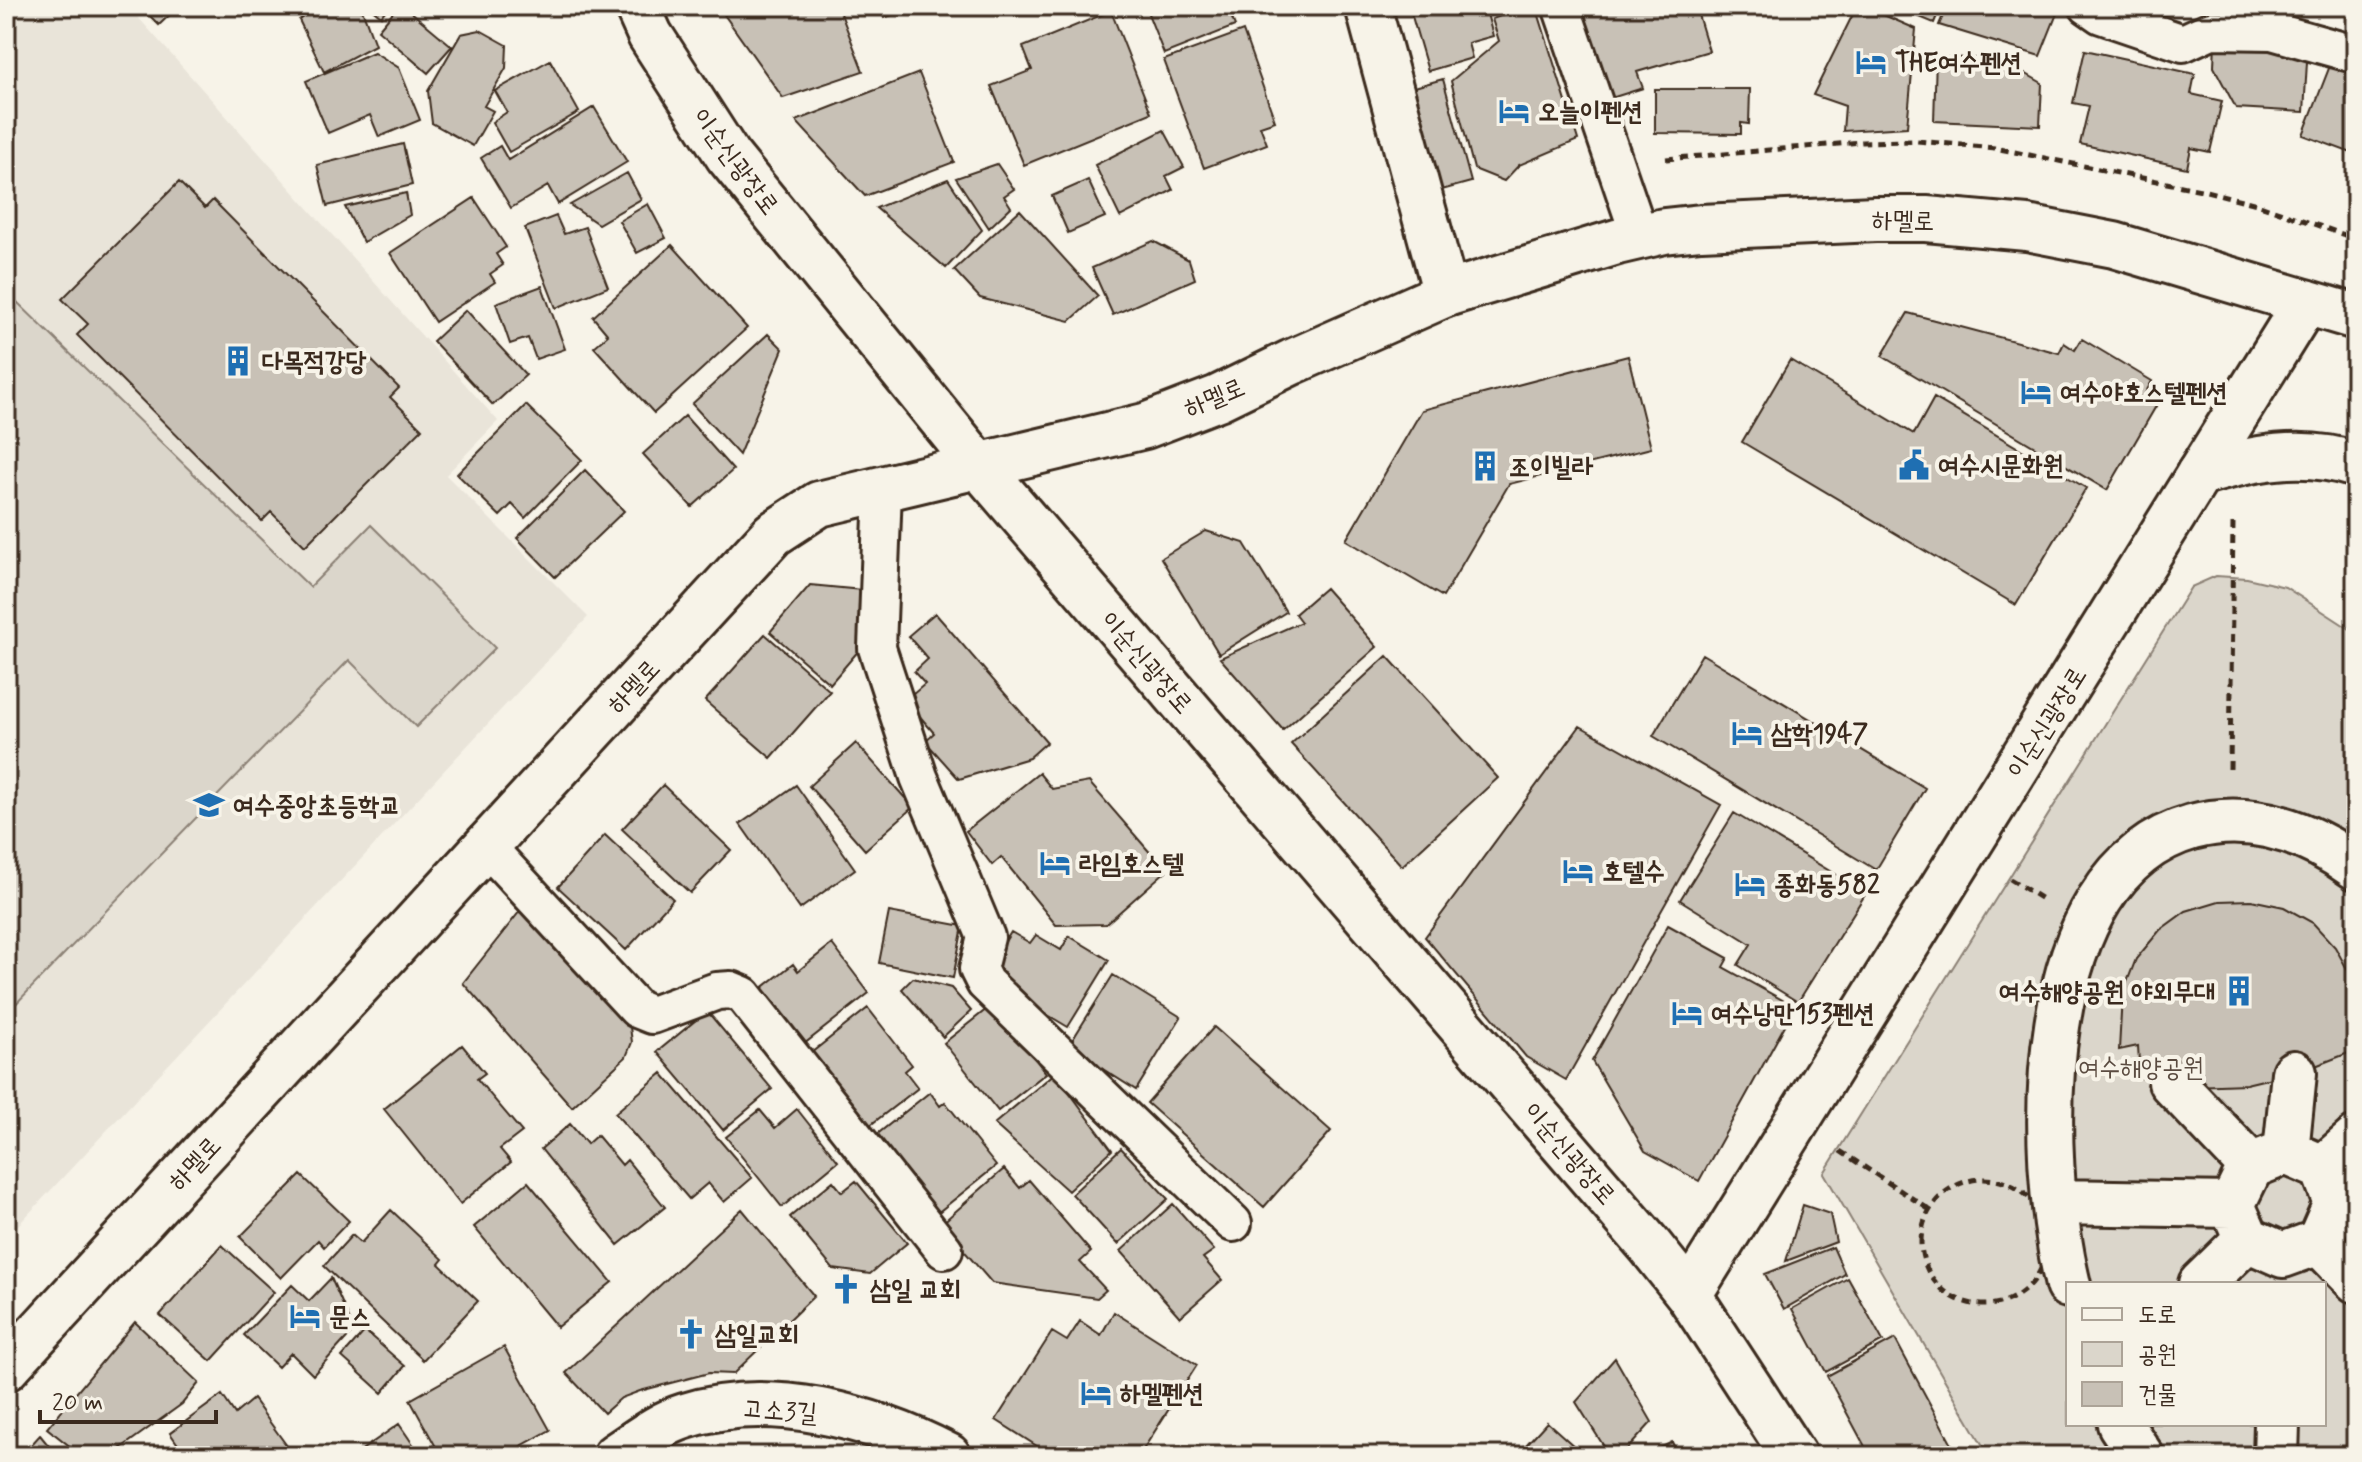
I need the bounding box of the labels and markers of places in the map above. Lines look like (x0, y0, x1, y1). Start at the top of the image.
hotel icon: THE여수펜션 (1854, 45, 1888, 79)
place label: THE여수펜션 (1895, 47, 2022, 81)
hotel icon: 오늘이펜션 (1497, 94, 1531, 128)
place label: 오늘이펜션 (1538, 96, 1643, 130)
building icon: 다목적강당 (221, 344, 255, 378)
place label: 다목적강당 (262, 346, 367, 380)
hotel icon: 여수야호스텔펜션 (2019, 375, 2053, 409)
place label: 여수야호스텔펜션 (2060, 377, 2227, 411)
public building icon: 여수시문화원 (1897, 448, 1931, 482)
building icon: 조이빌라 (1468, 449, 1502, 483)
place label: 여수시문화원 (1938, 450, 2064, 484)
place label: 조이빌라 (1509, 451, 1594, 485)
hotel icon: 삼학1947 (1730, 716, 1764, 750)
place label: 삼학1947 (1770, 718, 1868, 752)
school or university icon: 여수중앙초등학교 (192, 788, 226, 822)
place label: 여수중앙초등학교 (233, 790, 400, 824)
hotel icon: 라임호스텔 (1038, 846, 1072, 880)
place label: 라임호스텔 (1079, 848, 1185, 882)
hotel icon: 호텔수 (1561, 854, 1595, 888)
place label: 호텔수 (1602, 856, 1665, 890)
hotel icon: 종화동582 (1733, 867, 1767, 901)
place label: 종화동582 (1774, 869, 1880, 903)
building icon: 여수해양공원 야외무대 (2222, 974, 2256, 1008)
place label: 여수해양공원 야외무대 (1999, 976, 2215, 1010)
hotel icon: 여수낭만153펜션 (1670, 996, 1704, 1030)
place label: 여수낭만153펜션 (1711, 998, 1874, 1032)
church icon: 삼일 교회 (829, 1272, 863, 1306)
place label: 삼일 교회 (869, 1274, 961, 1308)
hotel icon: 문스 (288, 1299, 322, 1333)
place label: 문스 (329, 1301, 371, 1335)
church icon: 삼일교회 (674, 1317, 708, 1351)
place label: 삼일교회 (714, 1319, 799, 1353)
hotel icon: 하멜펜션 (1079, 1376, 1113, 1410)
place label: 하멜펜션 (1120, 1378, 1204, 1412)

